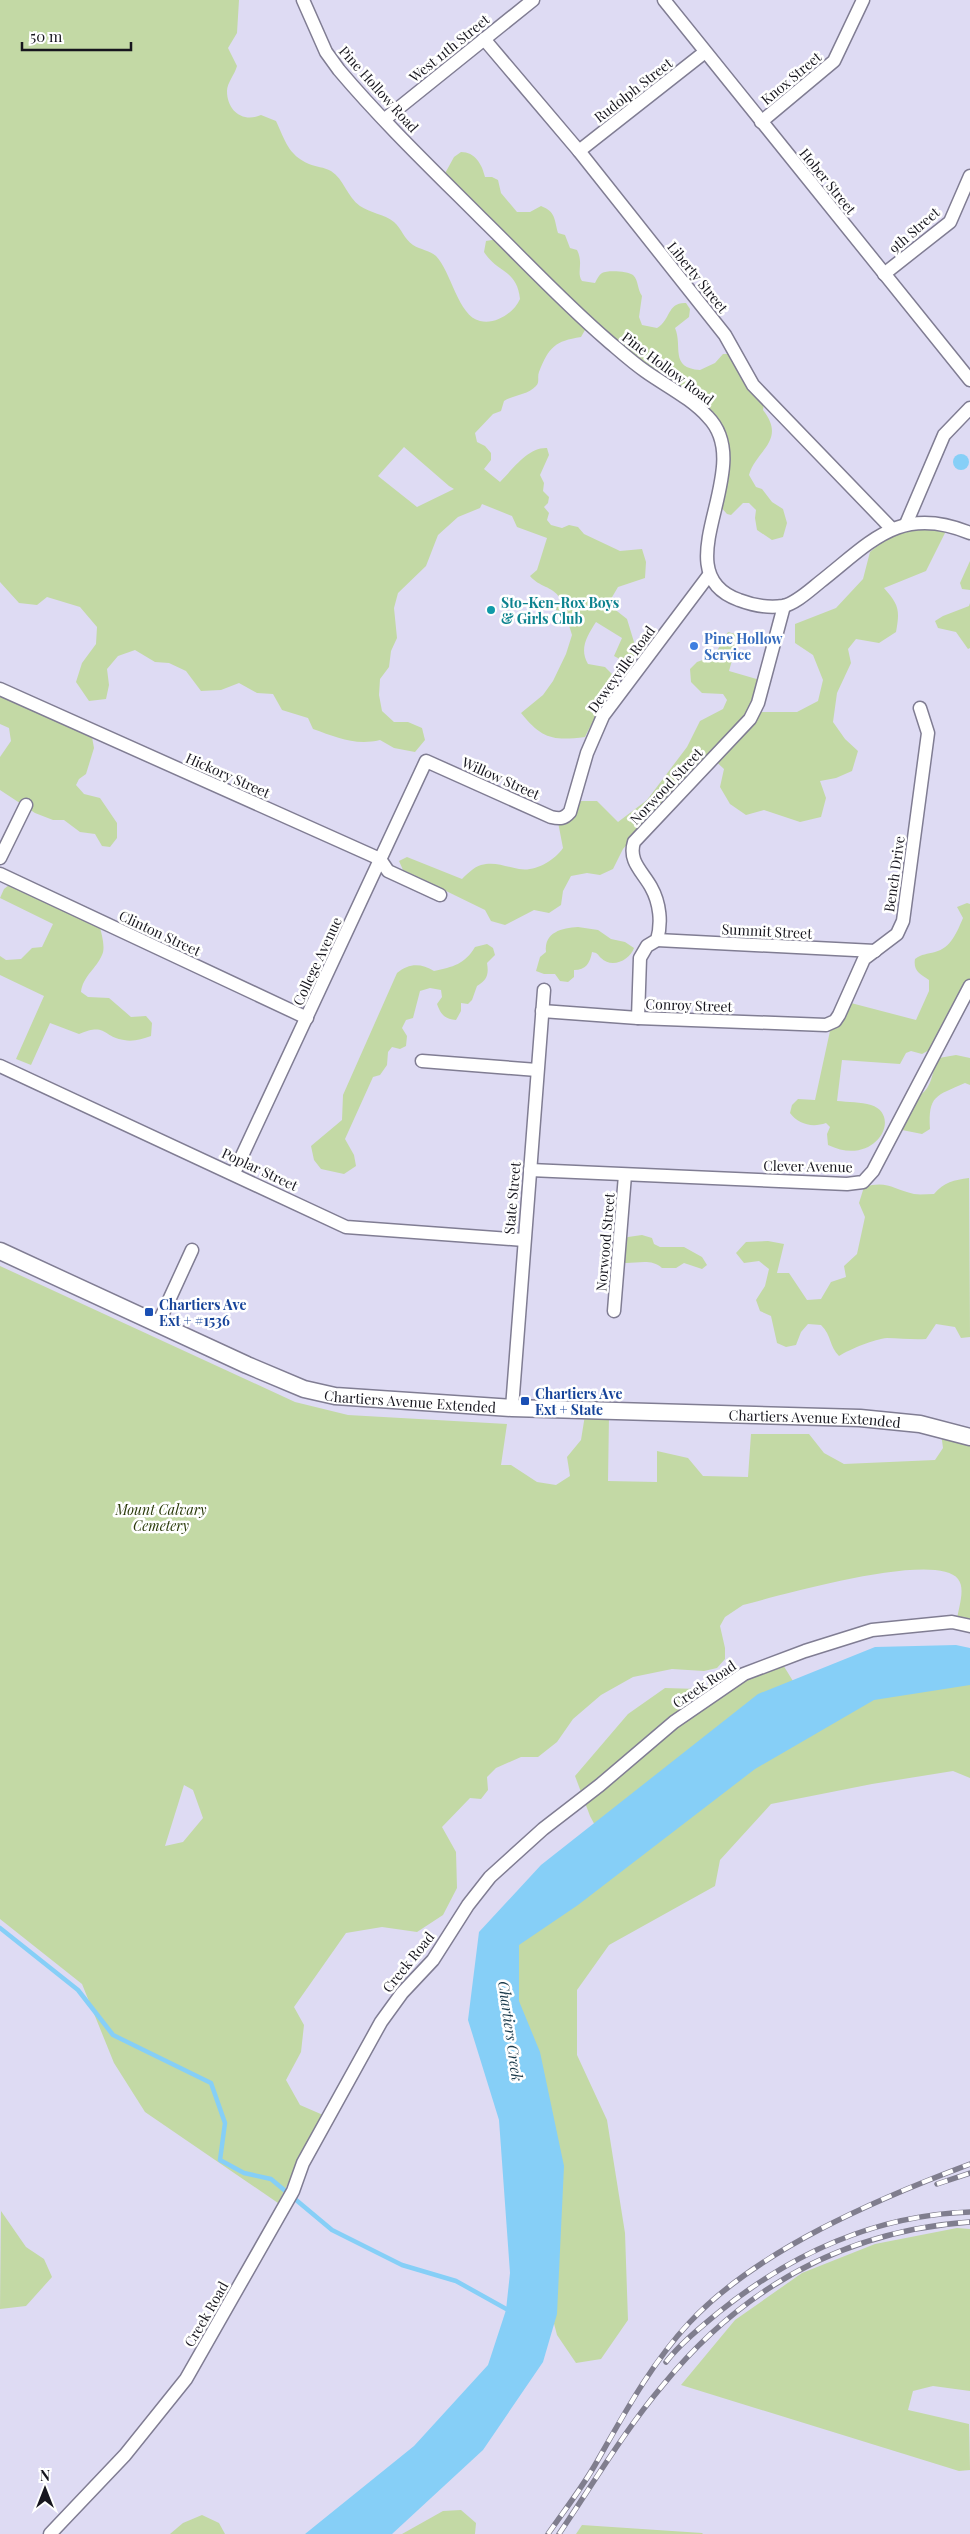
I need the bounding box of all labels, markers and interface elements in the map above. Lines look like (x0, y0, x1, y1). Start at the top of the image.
street label: West 11th Street (404, 9, 494, 87)
scale bar (22, 20, 131, 52)
text: 50 m (30, 26, 63, 46)
street label: Pine Hollow Road (335, 42, 423, 136)
street label: Knox Street (757, 47, 826, 109)
street label: Rudolph Street (590, 53, 677, 127)
street label: Hober Street (795, 144, 861, 219)
street label: 9th Street (885, 202, 944, 257)
street label: Liberty Street (663, 238, 733, 317)
street label: Pine Hollow Road (618, 327, 718, 409)
place label: Sto-Ken-Rox Boys & Girls Club (501, 593, 619, 628)
marker: Sto-Ken-Rox Boys & Girls Club (485, 604, 497, 616)
street label: Deweyville Road (583, 622, 659, 716)
place label: Pine Hollow Service (704, 629, 783, 664)
marker: Pine Hollow Service (688, 640, 700, 652)
street label: Norwood Street (625, 743, 707, 829)
street label: Hickory Street (183, 748, 274, 803)
street label: Willow Street (458, 752, 544, 804)
street label: Bench Drive (879, 835, 909, 913)
street label: Clinton Street (116, 906, 205, 961)
street label: College Avenue (288, 914, 346, 1008)
street label: Summit Street (721, 919, 814, 943)
street label: Conroy Street (645, 994, 734, 1016)
street label: Poplar Street (219, 1143, 302, 1195)
street label: Clever Avenue (763, 1156, 853, 1176)
street label: State Street (499, 1160, 525, 1235)
street label: Norwood Street (591, 1191, 619, 1292)
place label: Chartiers Ave Ext + #1536 (159, 1295, 247, 1330)
marker: Chartiers Ave Ext + #1536 (143, 1306, 155, 1318)
street label: Chartiers Avenue Extended (322, 1384, 497, 1416)
place label: Chartiers Ave Ext + State (535, 1384, 623, 1419)
marker: Chartiers Ave Ext + State (519, 1395, 531, 1407)
street label: Chartiers Avenue Extended (728, 1405, 902, 1432)
park label: Mount Calvary Cemetery (115, 1500, 207, 1535)
street label: Creek Road (669, 1656, 739, 1712)
street label: Creek Road (378, 1928, 438, 1996)
water label: Chartiers Creek (494, 1980, 528, 2083)
street label: Creek Road (180, 2278, 232, 2350)
north arrow (20, 2464, 70, 2514)
text: N (40, 2466, 50, 2485)

